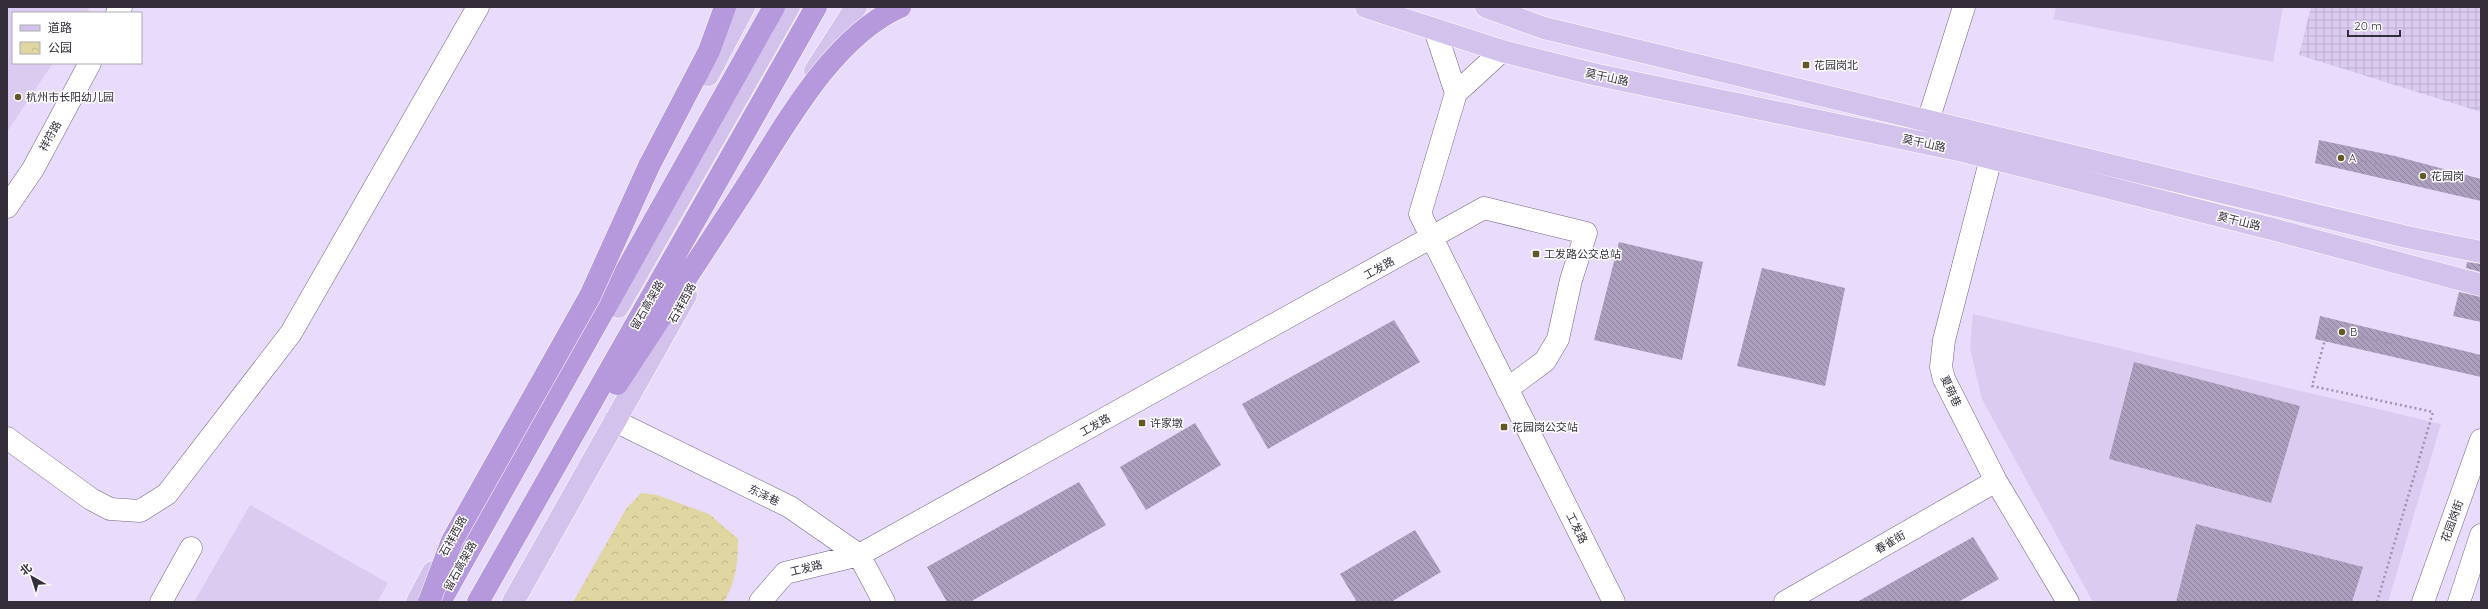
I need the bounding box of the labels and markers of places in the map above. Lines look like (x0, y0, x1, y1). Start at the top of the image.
place label: 花园岗北 (1814, 58, 1858, 72)
marker: 花园岗北 (1801, 60, 1811, 70)
place label: 杭州市长阳幼儿园 (26, 90, 114, 104)
marker: 杭州市长阳幼儿园 (13, 92, 23, 102)
place label: A (2349, 151, 2356, 165)
marker: A (2336, 153, 2346, 163)
place label: 花园岗 (2431, 169, 2464, 183)
marker: 花园岗 (2418, 171, 2428, 181)
place label: 工发路公交总站 (1544, 247, 1621, 261)
marker: 工发路公交总站 (1531, 249, 1541, 259)
place label: B (2350, 325, 2357, 339)
marker: B (2337, 327, 2347, 337)
place label: 许家墩 (1150, 416, 1183, 430)
marker: 许家墩 (1137, 418, 1147, 428)
place label: 花园岗公交站 (1512, 420, 1578, 434)
marker: 花园岗公交站 (1499, 422, 1509, 432)

